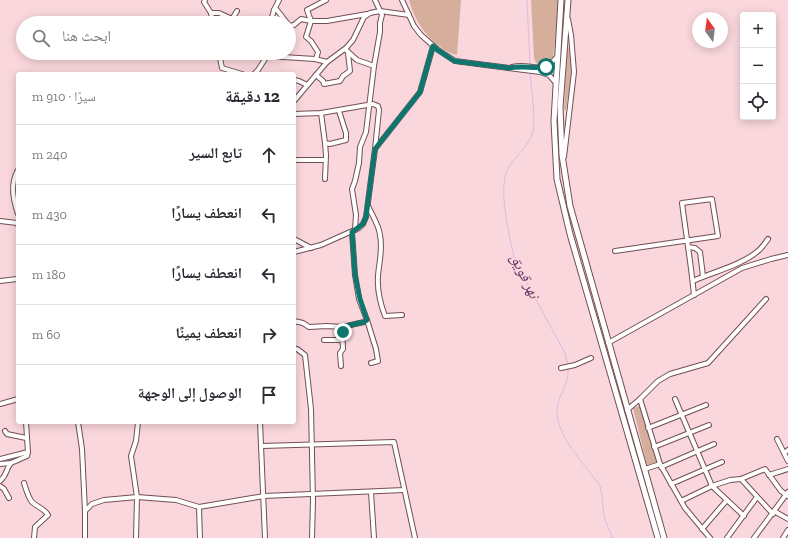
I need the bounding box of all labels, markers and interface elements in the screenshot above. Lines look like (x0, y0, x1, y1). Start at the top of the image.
north arrow (692, 12, 728, 48)
map controls (740, 12, 776, 120)
button: + (740, 12, 776, 48)
search box (16, 16, 296, 60)
icon: search (30, 27, 52, 49)
text: ابحث هنا (62, 27, 111, 45)
button: − (740, 48, 776, 84)
route start (537, 58, 555, 76)
button: locate (740, 84, 776, 120)
text: 12 دقيقة (225, 86, 280, 106)
text: سيرًا · 910 m (32, 89, 96, 104)
text: تابع السير (189, 144, 242, 162)
icon: ahead (258, 144, 280, 166)
text: 240 m (32, 147, 67, 162)
text: انعطف يسارًا (171, 204, 242, 222)
icon: left (258, 204, 280, 226)
text: 430 m (32, 207, 67, 222)
water label: نهر قويق (507, 251, 545, 304)
text: انعطف يسارًا (171, 264, 242, 282)
icon: left (258, 264, 280, 286)
text: 180 m (32, 267, 66, 282)
route end (334, 323, 352, 341)
text: انعطف يمينًا (176, 324, 242, 342)
icon: right (258, 324, 280, 346)
text: 60 m (32, 327, 61, 342)
text: الوصول إلى الوجهة (138, 384, 242, 402)
icon: arrive (258, 384, 280, 406)

